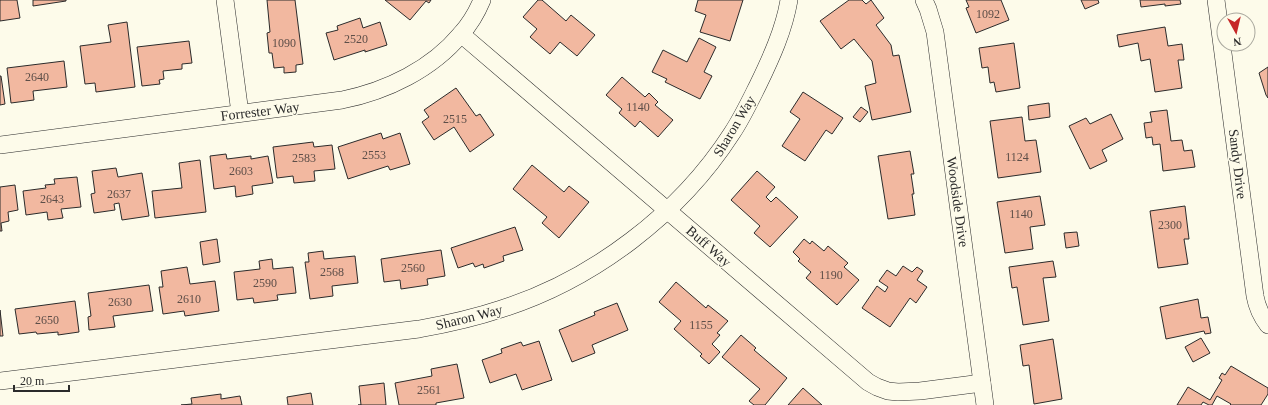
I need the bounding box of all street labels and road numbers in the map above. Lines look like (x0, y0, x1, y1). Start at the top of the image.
street label: Sharon Way (710, 93, 758, 159)
street label: Forrester Way (220, 99, 300, 124)
street label: Sandy Drive (1226, 128, 1249, 200)
street label: Woodside Drive (944, 156, 971, 248)
street label: Buff Way (683, 223, 734, 270)
street label: Sharon Way (434, 302, 504, 333)

